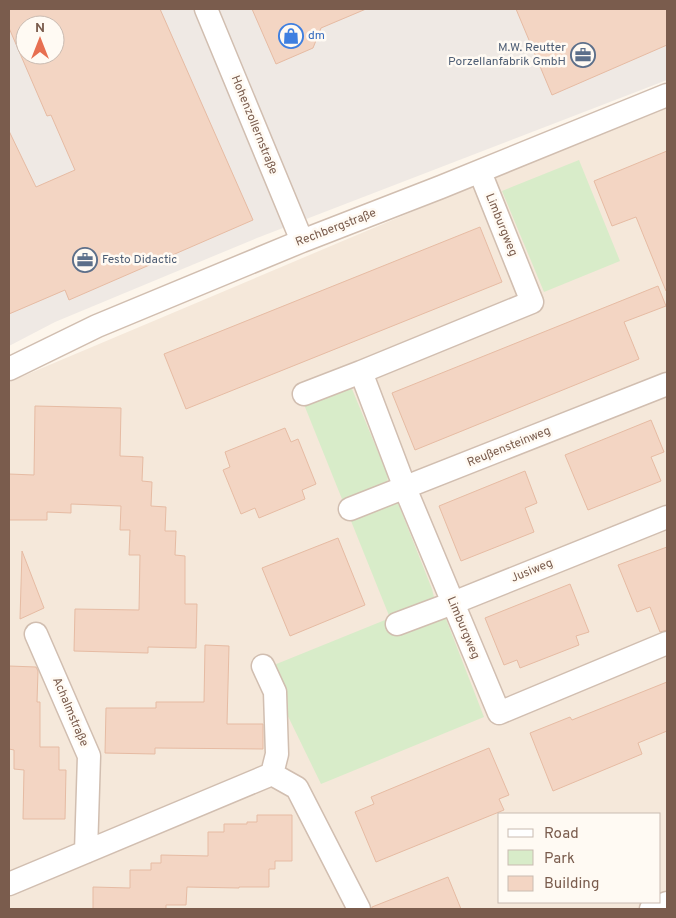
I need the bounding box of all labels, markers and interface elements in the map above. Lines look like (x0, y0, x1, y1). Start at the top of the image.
north arrow (15, 15, 65, 65)
text: N (35, 20, 45, 37)
shop icon: dm (278, 23, 304, 49)
place label: dm (308, 28, 325, 44)
place label: M.W. Reutter Porzellanfabrik GmbH (448, 40, 566, 70)
office icon: M.W. Reutter Porzellanfabrik GmbH (570, 42, 596, 68)
street label: Hohenzollernstraße (227, 73, 281, 177)
street label: Limburgweg (481, 191, 521, 259)
street label: Rechbergstraße (293, 205, 379, 251)
office icon: Festo Didactic (72, 247, 98, 273)
place label: Festo Didactic (102, 252, 177, 268)
street label: Reußensteinweg (465, 423, 553, 471)
street label: Jusiweg (509, 555, 555, 587)
street label: Limburgweg (443, 594, 483, 662)
street label: Achalmstraße (48, 675, 92, 749)
legend (498, 813, 661, 903)
text: Road (544, 825, 579, 844)
text: Park (544, 850, 575, 869)
text: Building (544, 875, 599, 894)

